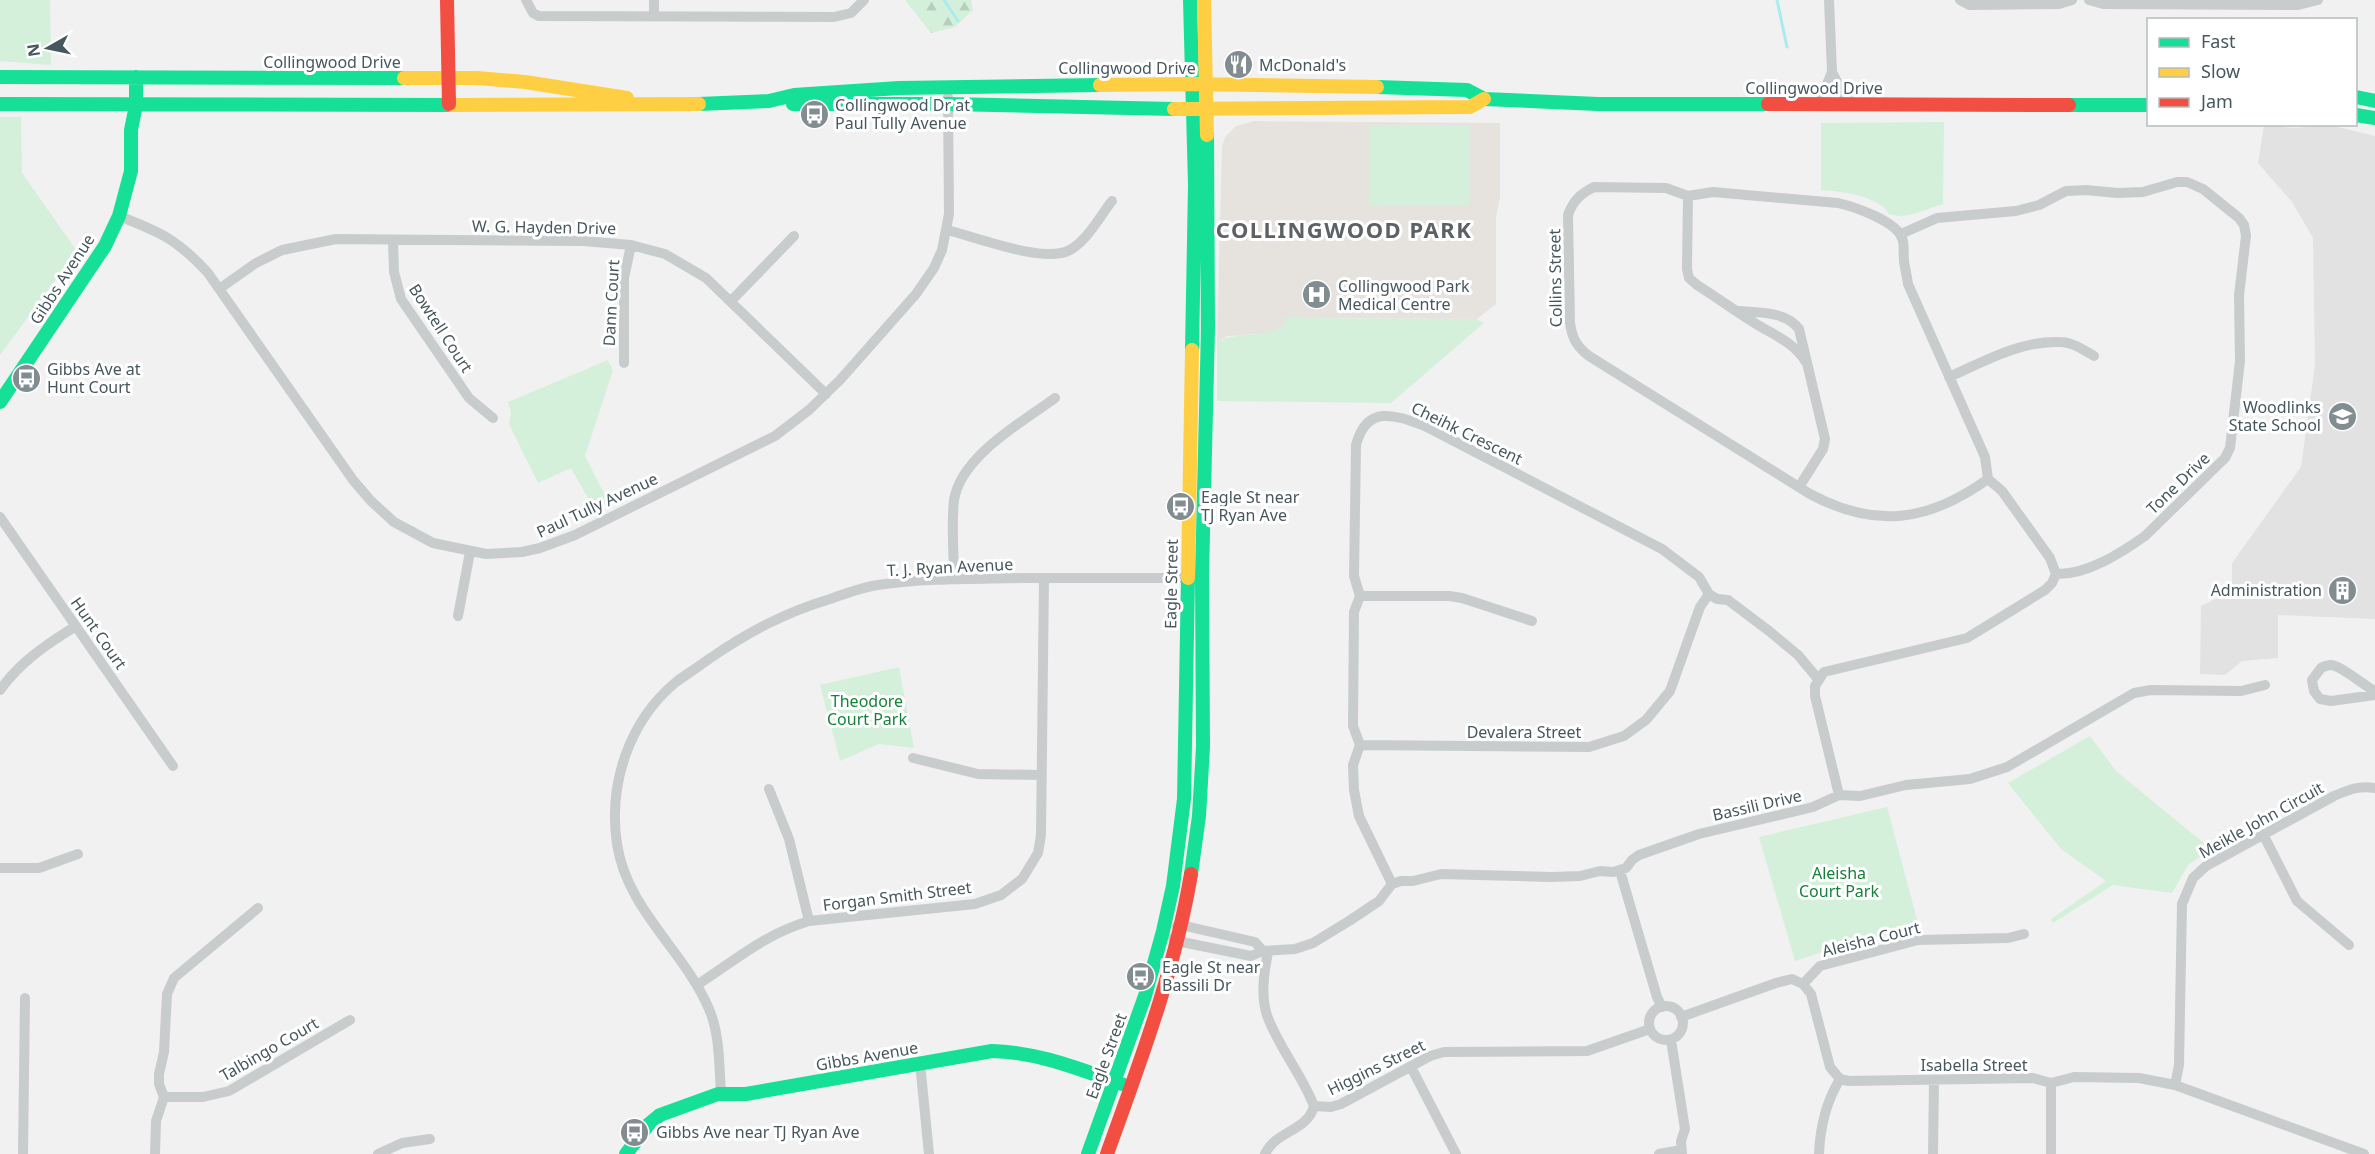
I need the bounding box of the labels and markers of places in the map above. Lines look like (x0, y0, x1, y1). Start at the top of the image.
restaurant icon: McDonald's (1222, 49, 1254, 81)
place label: McDonald's (1259, 54, 1346, 76)
place label: Collingwood Dr at Paul Tully Avenue (835, 94, 970, 134)
bus stop icon: Collingwood Dr at Paul Tully Avenue (798, 98, 830, 130)
place label: Collingwood Park Medical Centre (1338, 275, 1470, 315)
hospital icon: Collingwood Park Medical Centre (1301, 279, 1333, 311)
place label: Gibbs Ave at Hunt Court (47, 358, 141, 398)
bus stop icon: Gibbs Ave at Hunt Court (10, 362, 42, 394)
place label: Woodlinks State School (2229, 396, 2321, 436)
school or university icon: Woodlinks State School (2326, 400, 2358, 432)
place label: Eagle St near TJ Ryan Ave (1201, 486, 1300, 526)
bus stop icon: Eagle St near TJ Ryan Ave (1164, 490, 1196, 522)
building icon: Administration (2327, 574, 2359, 606)
place label: Administration (2211, 579, 2322, 601)
place label: Eagle St near Bassili Dr (1162, 956, 1261, 996)
bus stop icon: Eagle St near Bassili Dr (1125, 960, 1157, 992)
bus stop icon: Gibbs Ave near TJ Ryan Ave (619, 1116, 651, 1148)
place label: Gibbs Ave near TJ Ryan Ave (656, 1121, 859, 1143)

